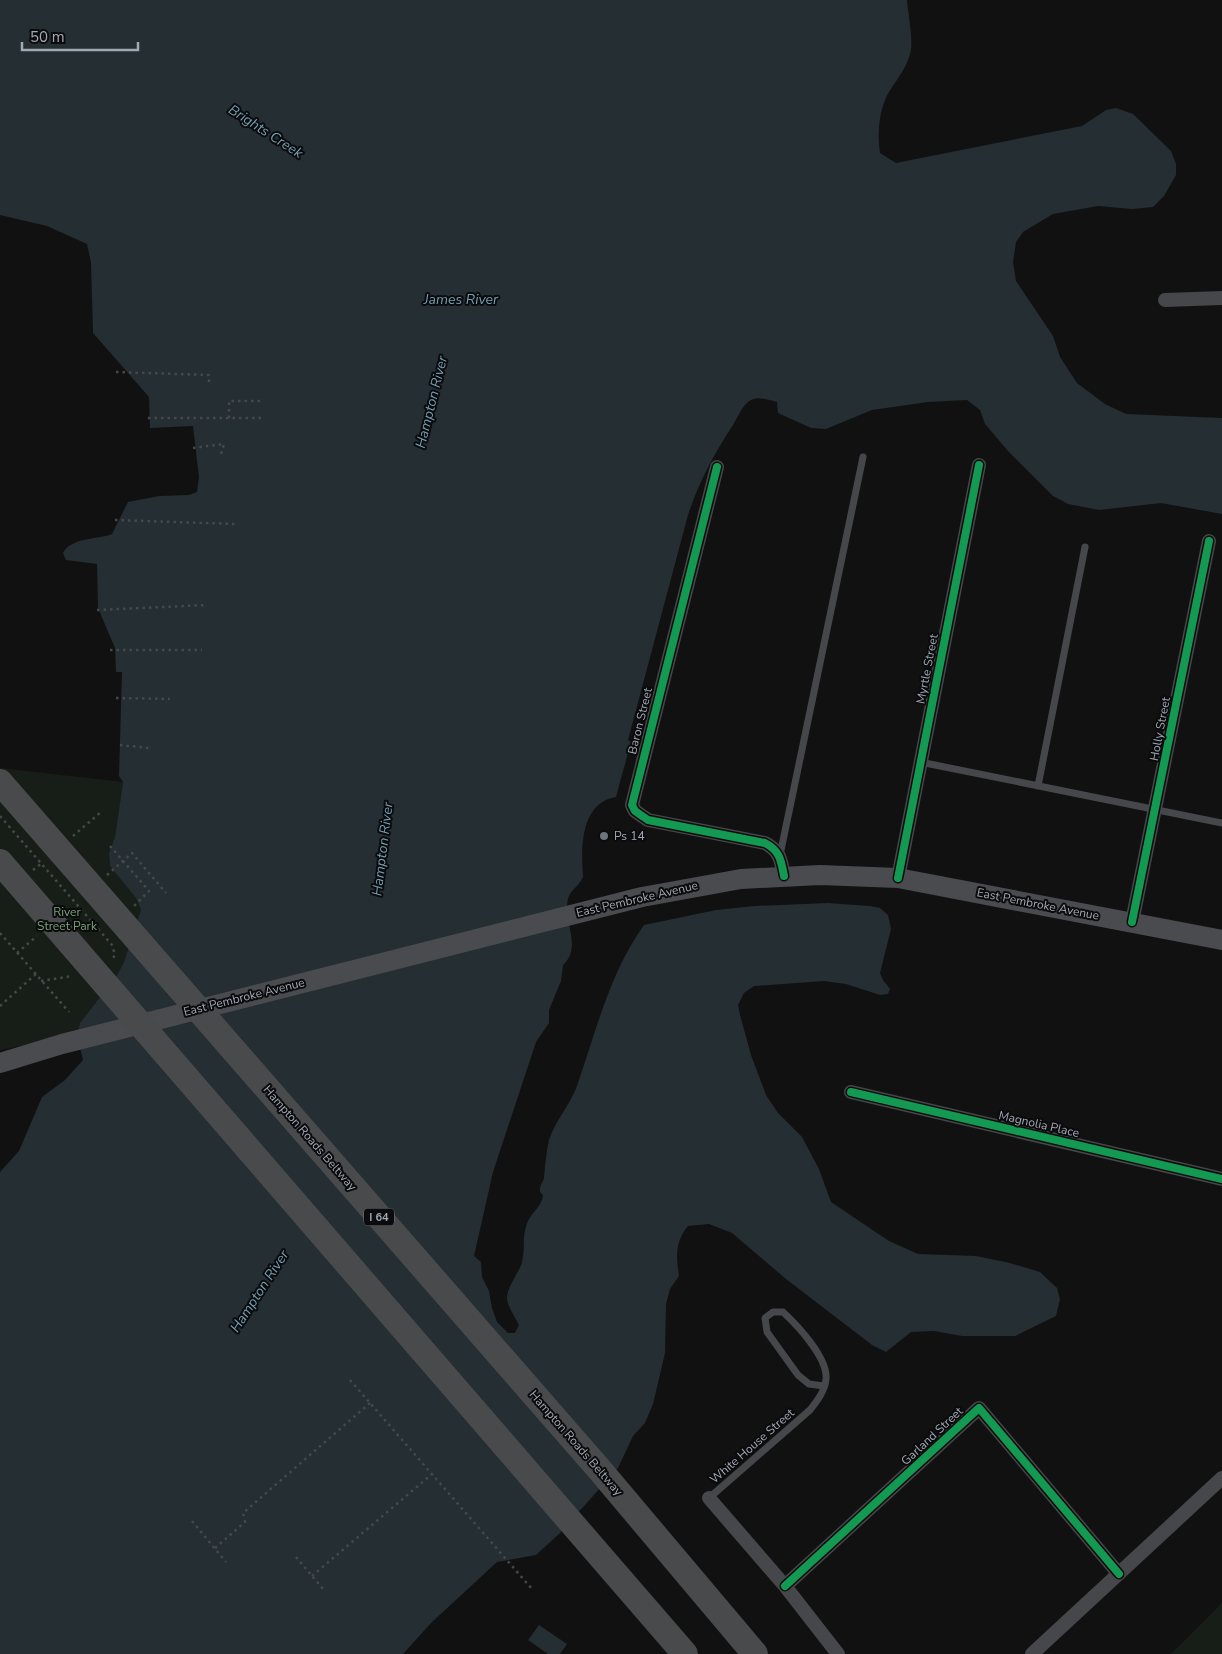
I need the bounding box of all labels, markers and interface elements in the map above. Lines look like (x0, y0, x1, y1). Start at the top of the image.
scale bar (22, 20, 139, 52)
text: 50 m (30, 27, 65, 47)
water label: Brights Creek (225, 100, 308, 163)
water label: James River (423, 290, 499, 309)
water label: Hampton River (411, 353, 452, 450)
street label: Myrtle Street (912, 632, 942, 705)
street label: Baron Street (624, 685, 656, 756)
street label: Holly Street (1146, 695, 1174, 762)
water label: Hampton River (367, 800, 398, 897)
place label: Ps 14 (614, 828, 645, 844)
marker: Ps 14 (598, 830, 610, 842)
street label: East Pembroke Avenue (575, 877, 699, 921)
street label: East Pembroke Avenue (975, 884, 1101, 924)
park label: River Street Park (37, 904, 98, 934)
street label: East Pembroke Avenue (182, 974, 306, 1020)
street label: Hampton Roads Beltway (260, 1082, 361, 1195)
street label: Magnolia Place (997, 1107, 1081, 1141)
road number: I 64 (364, 1208, 394, 1226)
water label: Hampton River (226, 1246, 294, 1336)
street label: Hampton Roads Beltway (526, 1387, 627, 1500)
street label: Garland Street (898, 1403, 967, 1469)
street label: White House Street (706, 1404, 798, 1487)

